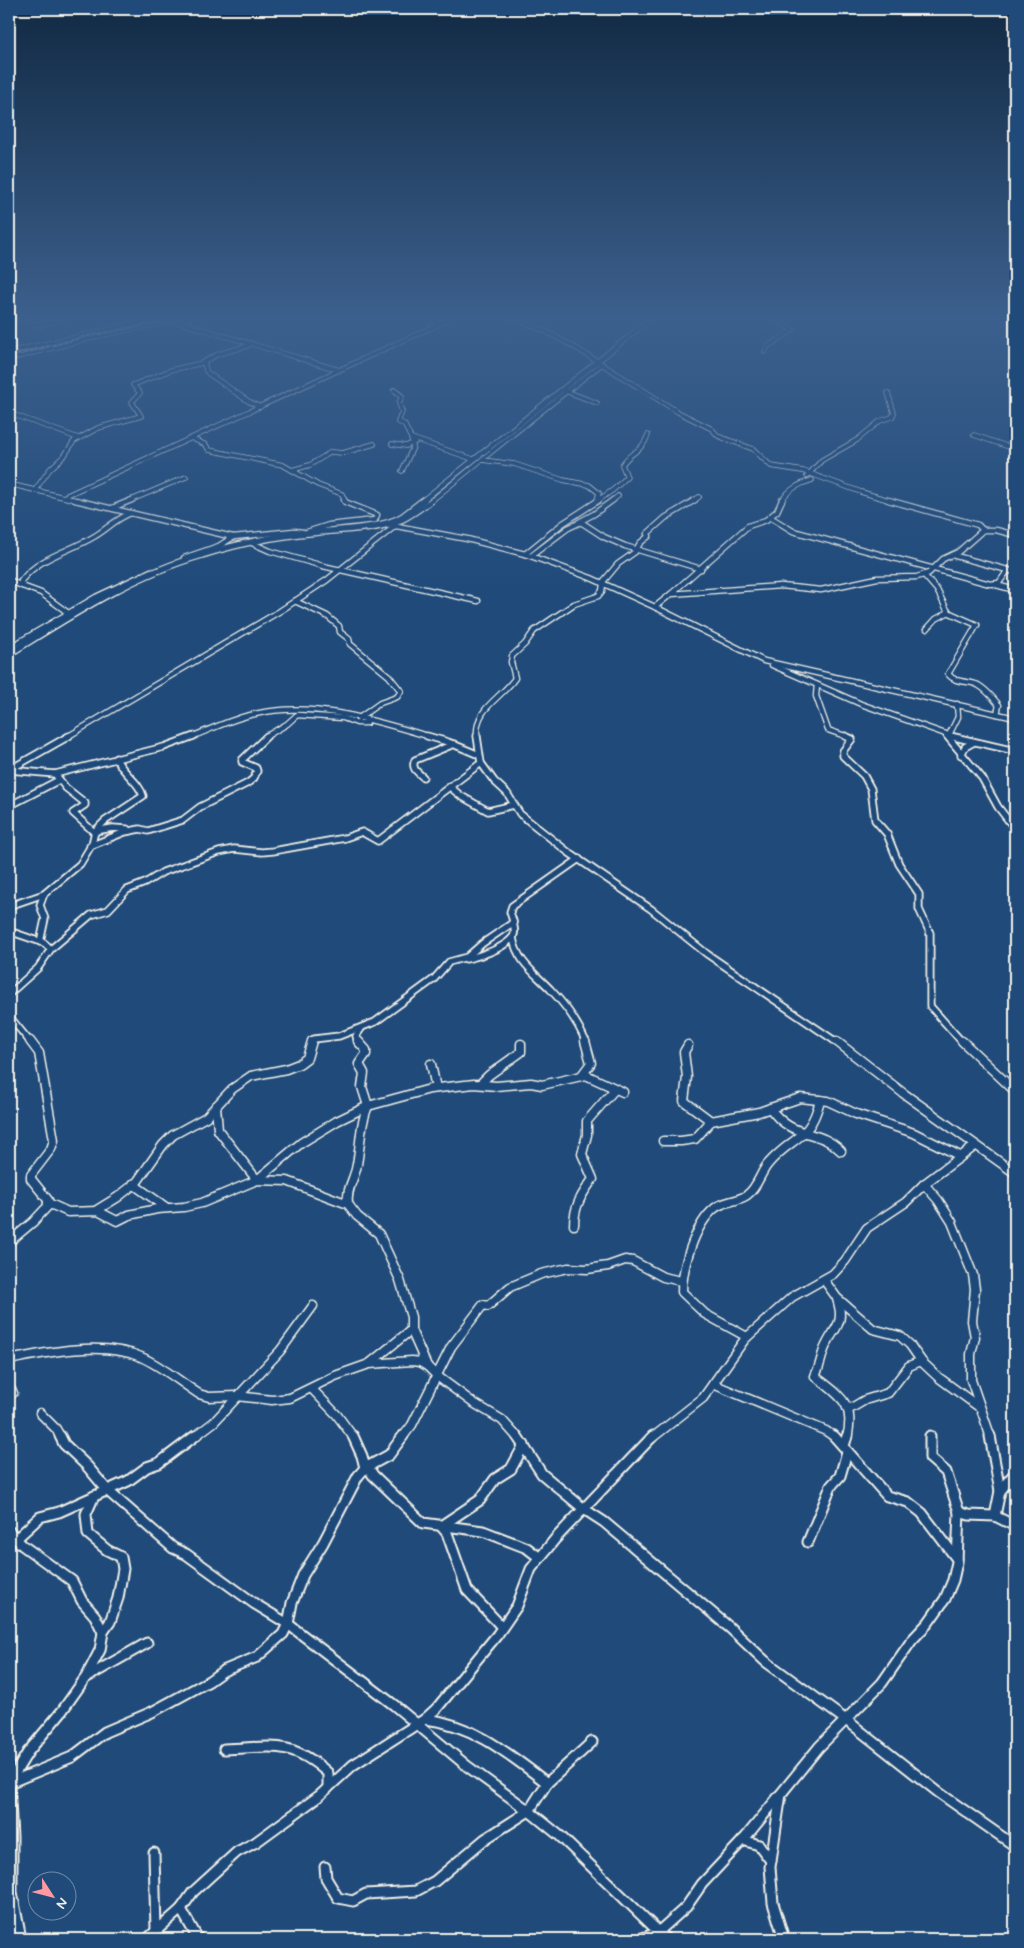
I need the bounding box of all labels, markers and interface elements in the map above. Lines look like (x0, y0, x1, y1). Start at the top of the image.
north arrow (28, 1870, 78, 1920)
text: N (52, 1894, 72, 1912)

